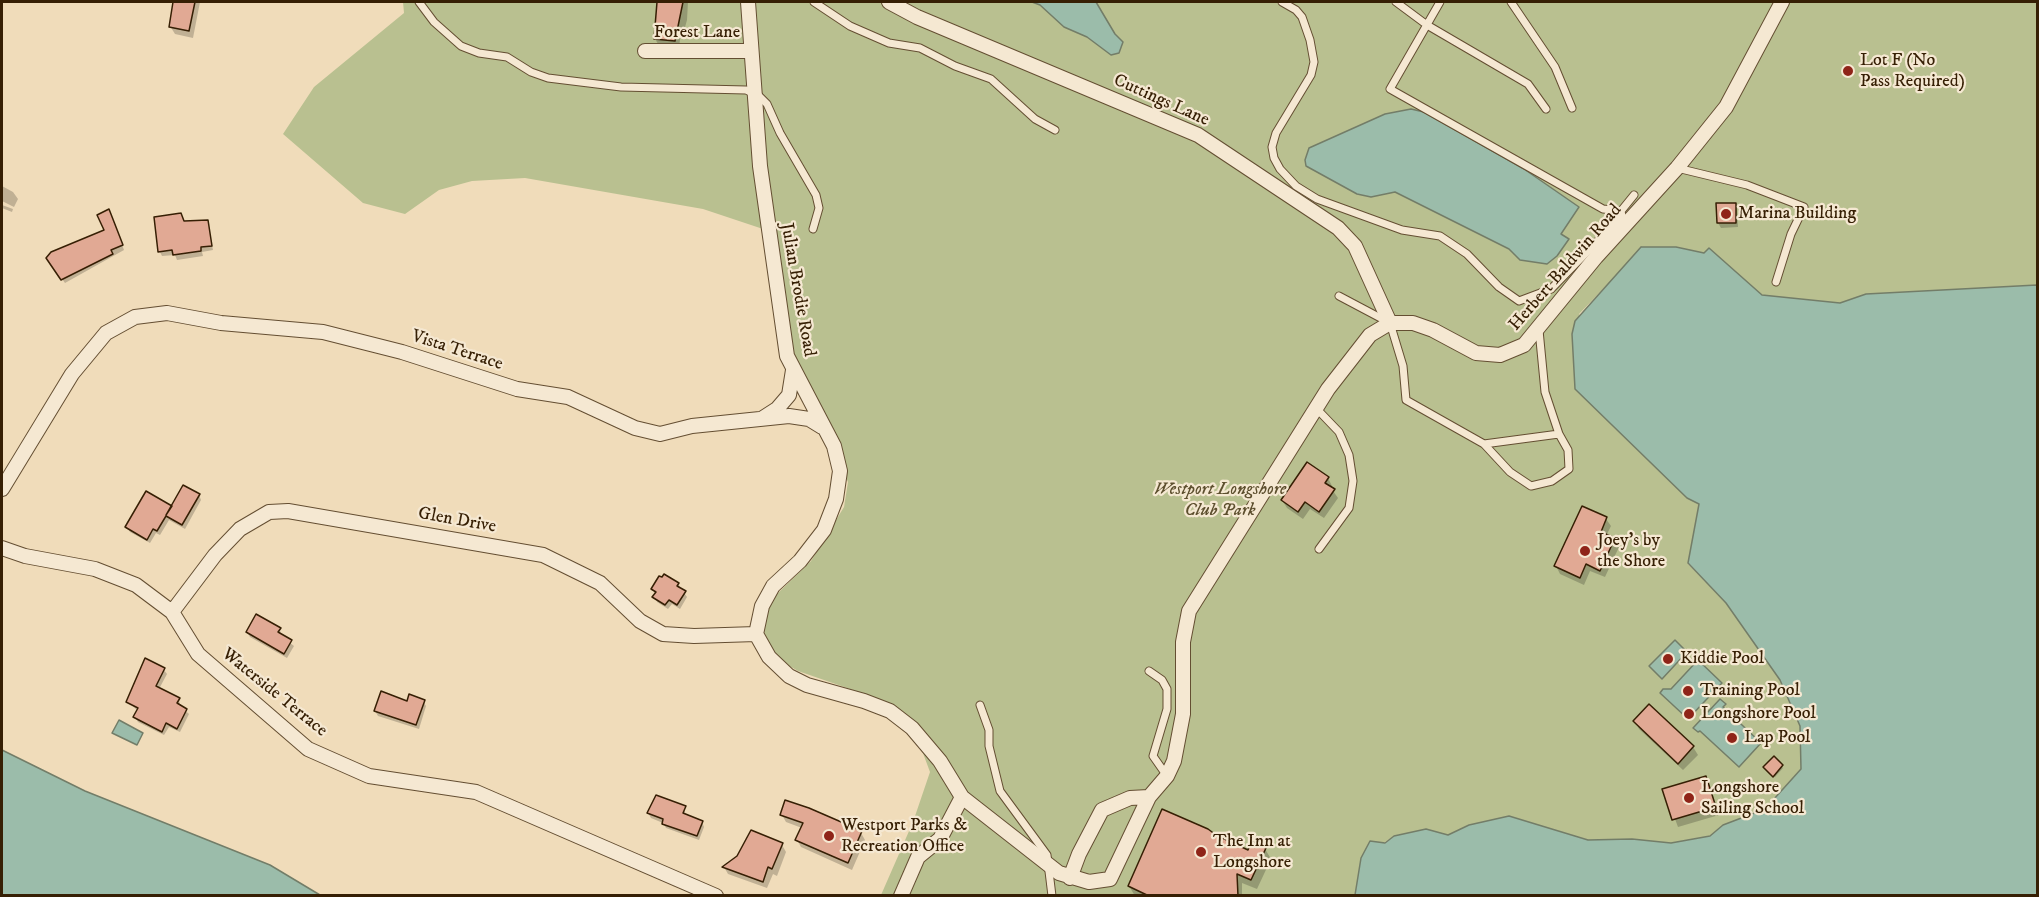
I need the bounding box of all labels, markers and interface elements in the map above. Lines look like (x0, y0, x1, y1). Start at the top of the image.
street label: Forest Lane (654, 22, 740, 44)
place label: Lot F (No Pass Required) (1860, 50, 1965, 92)
marker: Lot F (No Pass Required) (1841, 64, 1855, 78)
street label: Cuttings Lane (1110, 70, 1212, 132)
street label: Herbert Baldwin Road (1505, 200, 1627, 336)
place label: Marina Building (1738, 203, 1856, 225)
marker: Marina Building (1719, 207, 1733, 221)
street label: Julian Brodie Road (775, 221, 819, 359)
street label: Vista Terrace (409, 326, 505, 376)
park label: Westport Longshore Club Park (1154, 479, 1286, 522)
street label: Glen Drive (416, 504, 498, 538)
place label: Joey's by the Shore (1597, 530, 1665, 572)
marker: Joey's by the Shore (1578, 544, 1592, 558)
street label: Waterside Terrace (217, 644, 331, 742)
place label: Kiddie Pool (1680, 648, 1764, 670)
marker: Kiddie Pool (1661, 652, 1675, 666)
place label: Training Pool (1700, 680, 1800, 702)
marker: Training Pool (1681, 684, 1695, 698)
place label: Longshore Pool (1701, 703, 1816, 725)
marker: Longshore Pool (1682, 707, 1696, 721)
place label: Lap Pool (1744, 727, 1810, 749)
marker: Lap Pool (1725, 731, 1739, 745)
place label: Longshore Sailing School (1701, 777, 1804, 820)
marker: Longshore Sailing School (1682, 791, 1696, 805)
place label: Westport Parks & Recreation Office (841, 815, 967, 858)
marker: Westport Parks & Recreation Office (822, 829, 836, 843)
place label: The Inn at Longshore (1213, 831, 1291, 874)
marker: The Inn at Longshore (1194, 845, 1208, 859)

